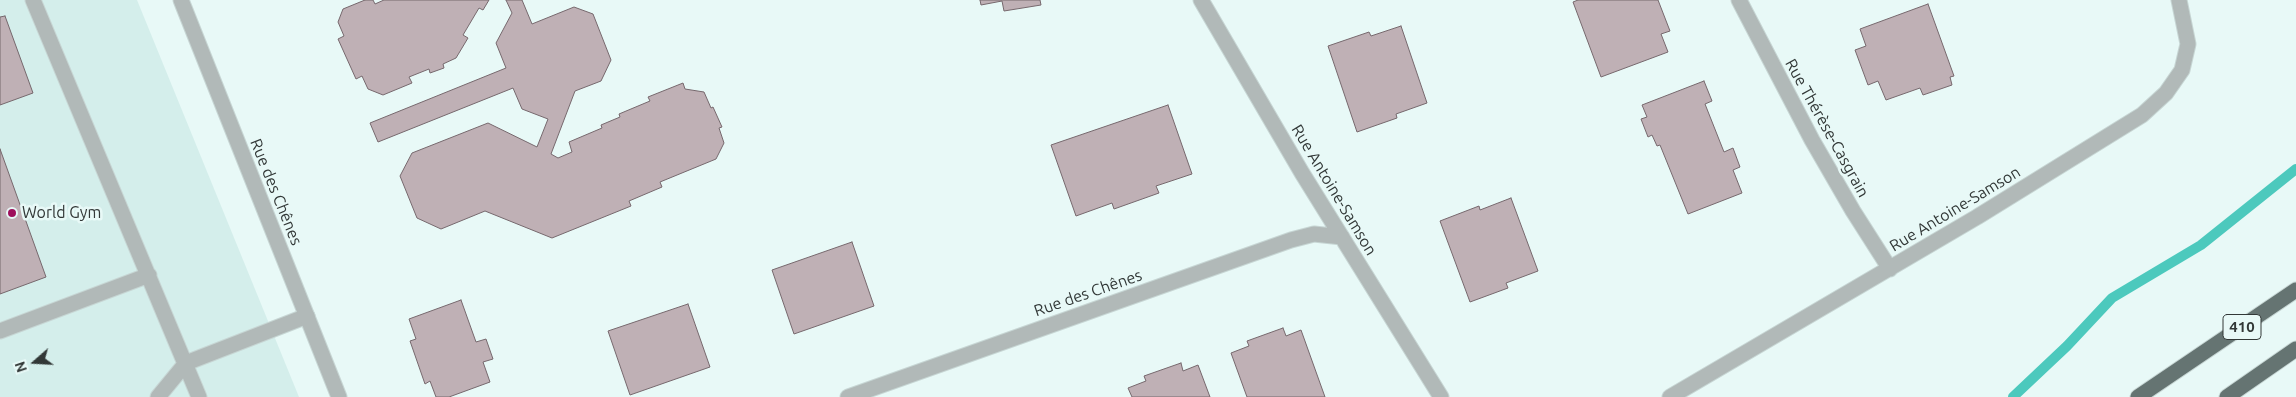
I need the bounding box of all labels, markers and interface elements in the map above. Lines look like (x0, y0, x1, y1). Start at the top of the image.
street label: Rue Thérèse-Casgrain (1781, 55, 1873, 201)
street label: Rue Antoine-Samson (1287, 121, 1381, 259)
street label: Rue des Chênes (246, 136, 306, 248)
street label: Rue Antoine-Samson (1886, 162, 2024, 256)
place label: World Gym (22, 203, 101, 223)
marker: World Gym (6, 207, 18, 219)
street label: Rue des Chênes (1031, 266, 1145, 320)
road number: 410 (2223, 314, 2261, 340)
north arrow (10, 337, 60, 387)
text: N (12, 359, 30, 374)

